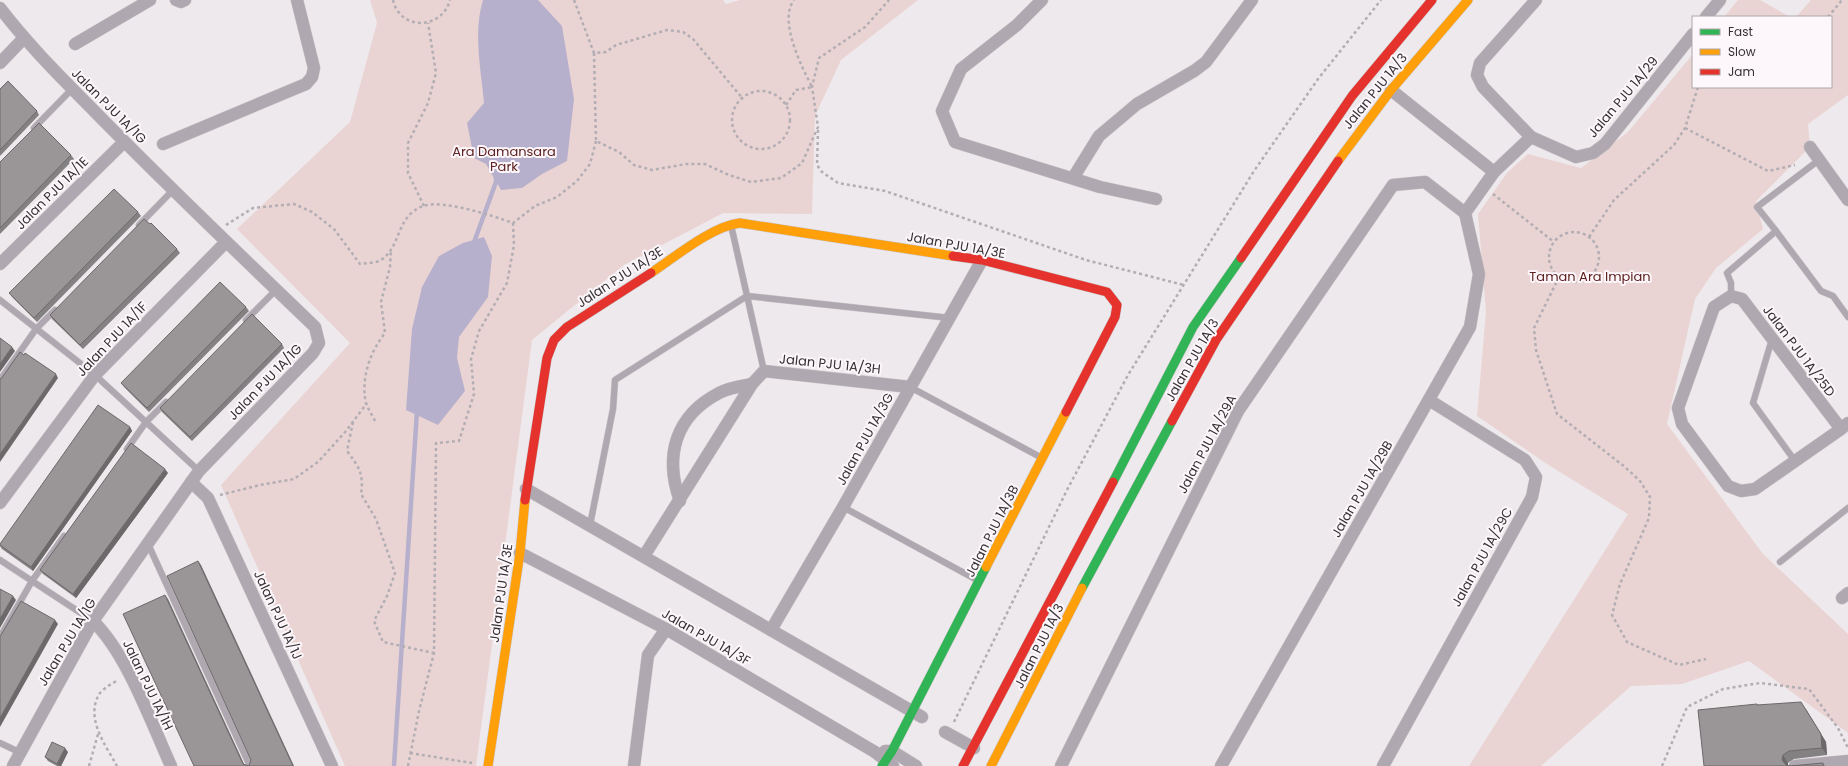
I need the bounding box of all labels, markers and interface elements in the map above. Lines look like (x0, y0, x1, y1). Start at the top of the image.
legend (1692, 16, 1832, 88)
text: Fast (1728, 23, 1753, 40)
text: Slow (1728, 43, 1756, 60)
street label: Jalan PJU 1A/3 (1338, 49, 1412, 133)
street label: Jalan PJU 1A/29 (1583, 52, 1663, 142)
text: Jam (1728, 63, 1755, 80)
street label: Jalan PJU 1A/1G (67, 64, 151, 148)
park label: Ara Damansara Park (452, 142, 556, 176)
street label: Jalan PJU 1A/1E (11, 152, 93, 234)
street label: Jalan PJU 1A/3E (905, 227, 1007, 263)
street label: Jalan PJU 1A/3E (573, 242, 667, 312)
park label: Taman Ara Impian (1529, 267, 1651, 286)
street label: Jalan PJU 1A/1F (72, 297, 152, 381)
street label: Jalan PJU 1A/25D (1758, 301, 1840, 401)
street label: Jalan PJU 1A/3 (1161, 315, 1223, 405)
street label: Jalan PJU 1A/1G (224, 340, 306, 424)
street label: Jalan PJU 1A/3H (778, 349, 882, 379)
street label: Jalan PJU 1A/3G (832, 389, 898, 489)
street label: Jalan PJU 1A/29A (1173, 391, 1241, 497)
street label: Jalan PJU 1A/29B (1327, 437, 1397, 541)
street label: Jalan PJU 1A/3B (961, 482, 1023, 580)
street label: Jalan PJU 1A/29C (1447, 504, 1517, 610)
street label: Jalan PJU 1A/3E (485, 542, 517, 644)
street label: Jalan PJU 1A/1J (249, 567, 307, 663)
street label: Jalan PJU 1A/1G (33, 594, 101, 690)
street label: Jalan PJU 1A/3 (1009, 600, 1069, 692)
street label: Jalan PJU 1A/3F (658, 604, 754, 670)
street label: Jalan PJU 1A/1H (118, 637, 178, 733)

